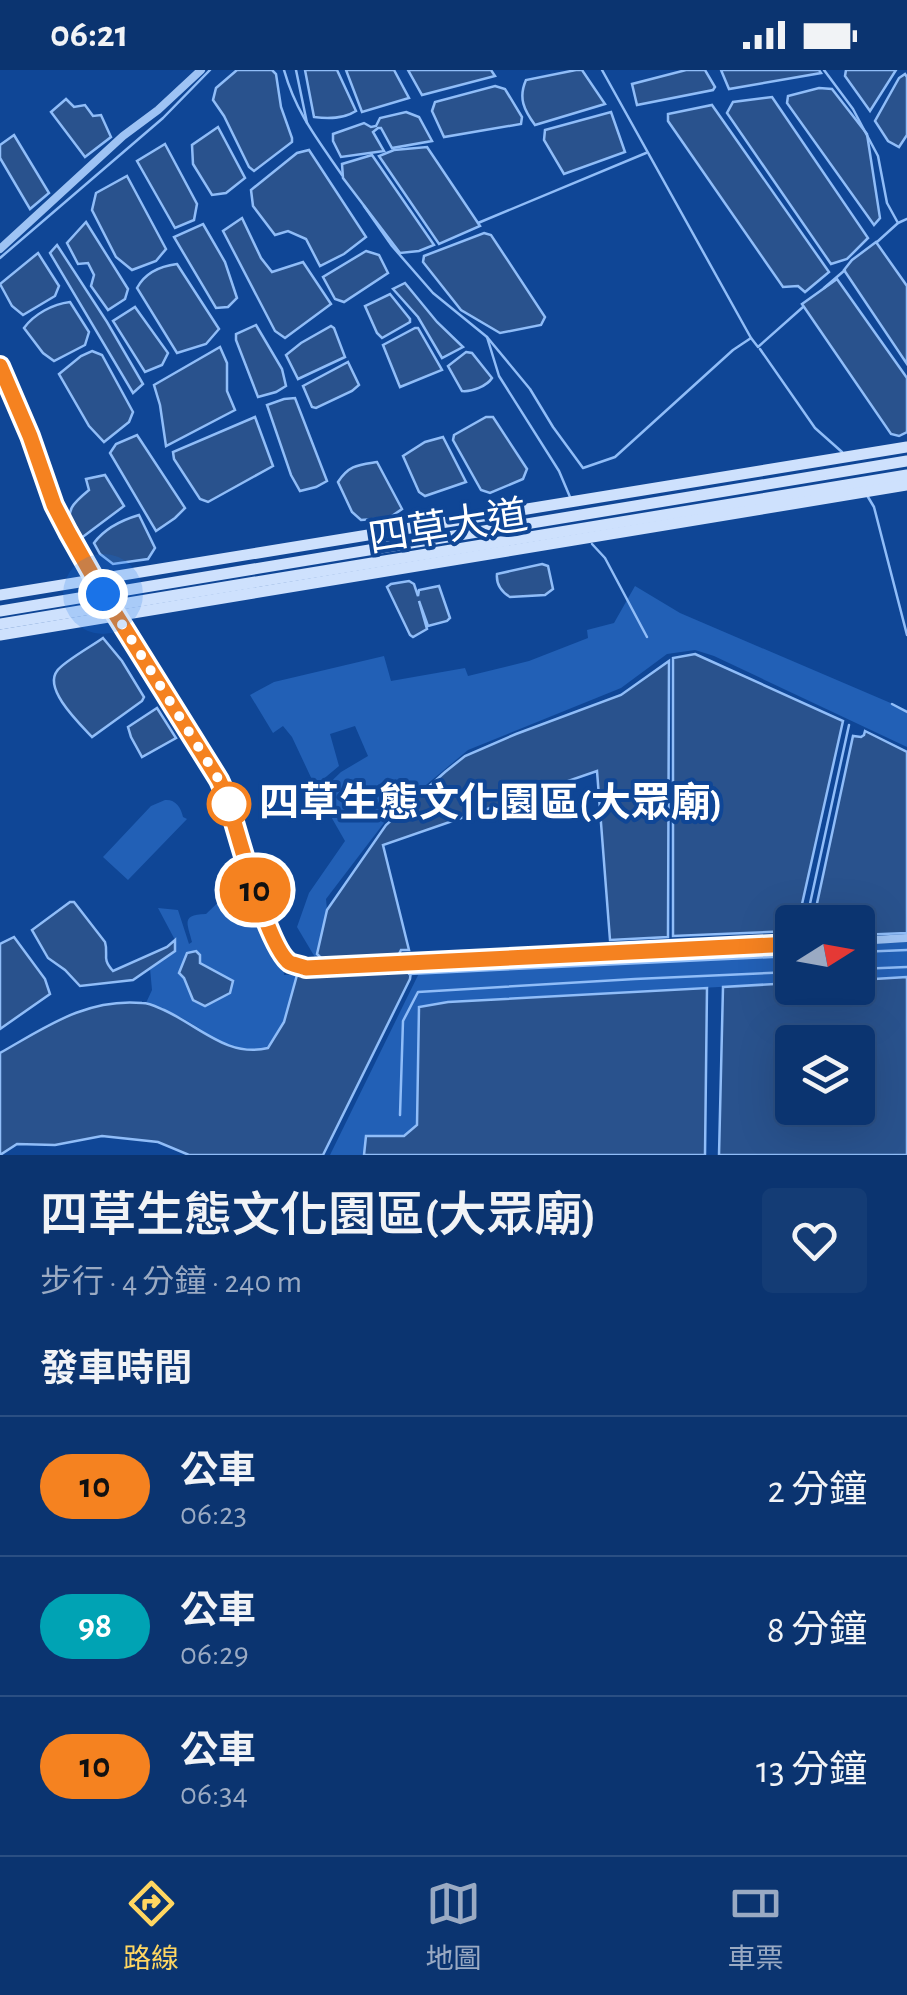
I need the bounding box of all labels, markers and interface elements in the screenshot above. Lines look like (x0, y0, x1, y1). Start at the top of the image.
text: 06:21 (50, 16, 128, 54)
street label: 四草大道 (366, 494, 530, 560)
your location (78, 569, 128, 619)
place label: 四草生態文化園區(大眾廟) (259, 781, 723, 824)
marker: 四草生態文化園區(大眾廟) (208, 783, 250, 825)
line badge: 10 (210, 858, 300, 922)
text: 10 (240, 873, 270, 908)
north arrow (775, 905, 875, 1005)
map controls (775, 905, 875, 1125)
button: layers (775, 1025, 875, 1125)
button: heart (762, 1188, 867, 1293)
text: 四草生態文化園區(大眾廟) (40, 1193, 597, 1241)
text: 步行 · 4 分鐘 · 240 m (40, 1266, 302, 1298)
text: 發車時間 (40, 1351, 192, 1389)
text: 公車 (180, 1453, 256, 1491)
text: 10 (80, 1469, 110, 1504)
text: 2 分鐘 (767, 1472, 867, 1510)
text: 06:23 (180, 1498, 247, 1530)
text: 公車 (180, 1593, 256, 1631)
text: 98 (78, 1609, 112, 1644)
text: 8 分鐘 (767, 1612, 867, 1650)
text: 06:29 (180, 1638, 249, 1670)
text: 公車 (180, 1733, 256, 1771)
text: 10 (80, 1749, 110, 1784)
text: 13 分鐘 (756, 1752, 867, 1790)
text: 06:34 (180, 1778, 248, 1810)
tab: 路線 (123, 1876, 179, 1977)
tab: 地圖 (425, 1876, 482, 1977)
tab: 車票 (728, 1876, 784, 1977)

